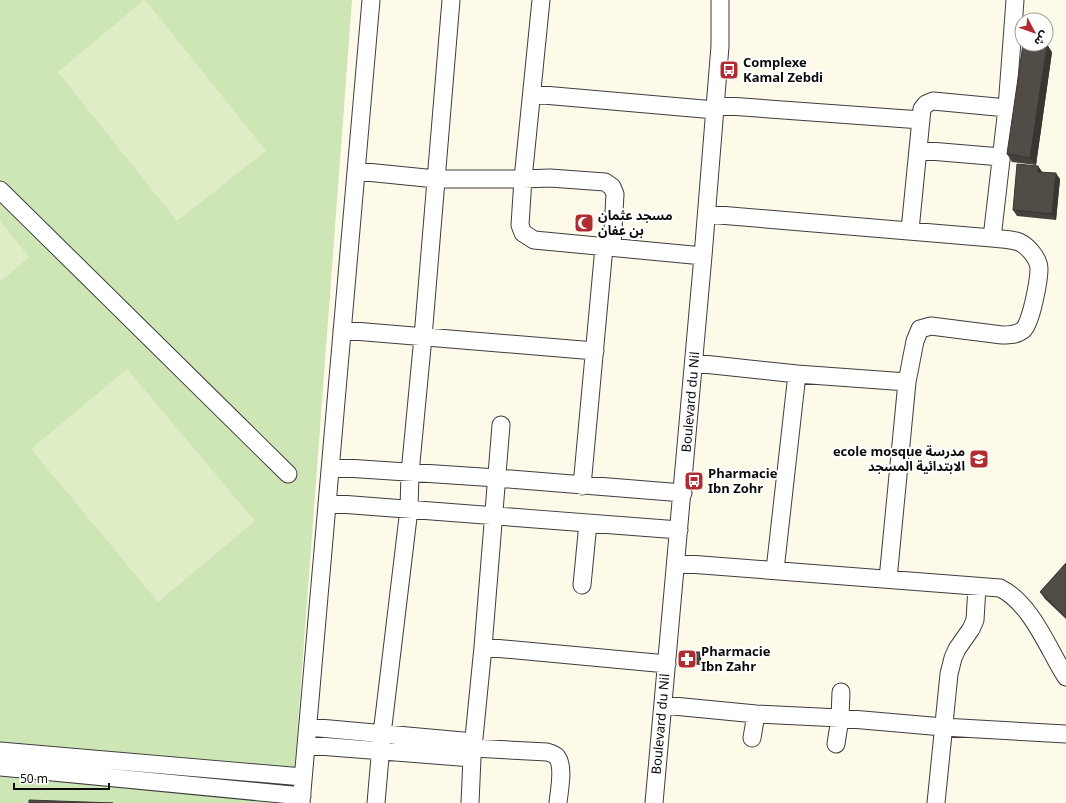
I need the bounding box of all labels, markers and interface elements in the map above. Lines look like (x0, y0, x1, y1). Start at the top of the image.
north arrow (1014, 12, 1054, 52)
text: ش (1028, 25, 1055, 51)
place label: Complexe Kamal Zebdi (743, 49, 823, 92)
bus stop icon: Complexe Kamal Zebdi (718, 59, 740, 81)
place label: مسجد عثمان بن عفان (598, 202, 673, 245)
mosque icon: مسجد عثمان بن عفان (573, 212, 595, 234)
street label: Boulevard du Nil (673, 350, 709, 454)
place label: ecole mosque مدرسة الابتدائية المسجد (833, 438, 965, 481)
school or university icon: ecole mosque مدرسة الابتدائية المسجد (968, 448, 990, 470)
place label: Pharmacie Ibn Zohr (708, 460, 778, 503)
bus stop icon: Pharmacie Ibn Zohr (683, 470, 705, 492)
place label: Pharmacie Ibn Zahr (701, 638, 771, 681)
pharmacy icon: Pharmacie Ibn Zahr (676, 648, 698, 670)
street label: Boulevard du Nil (643, 672, 679, 776)
scale bar (14, 765, 109, 791)
text: 50 m (20, 767, 48, 792)

